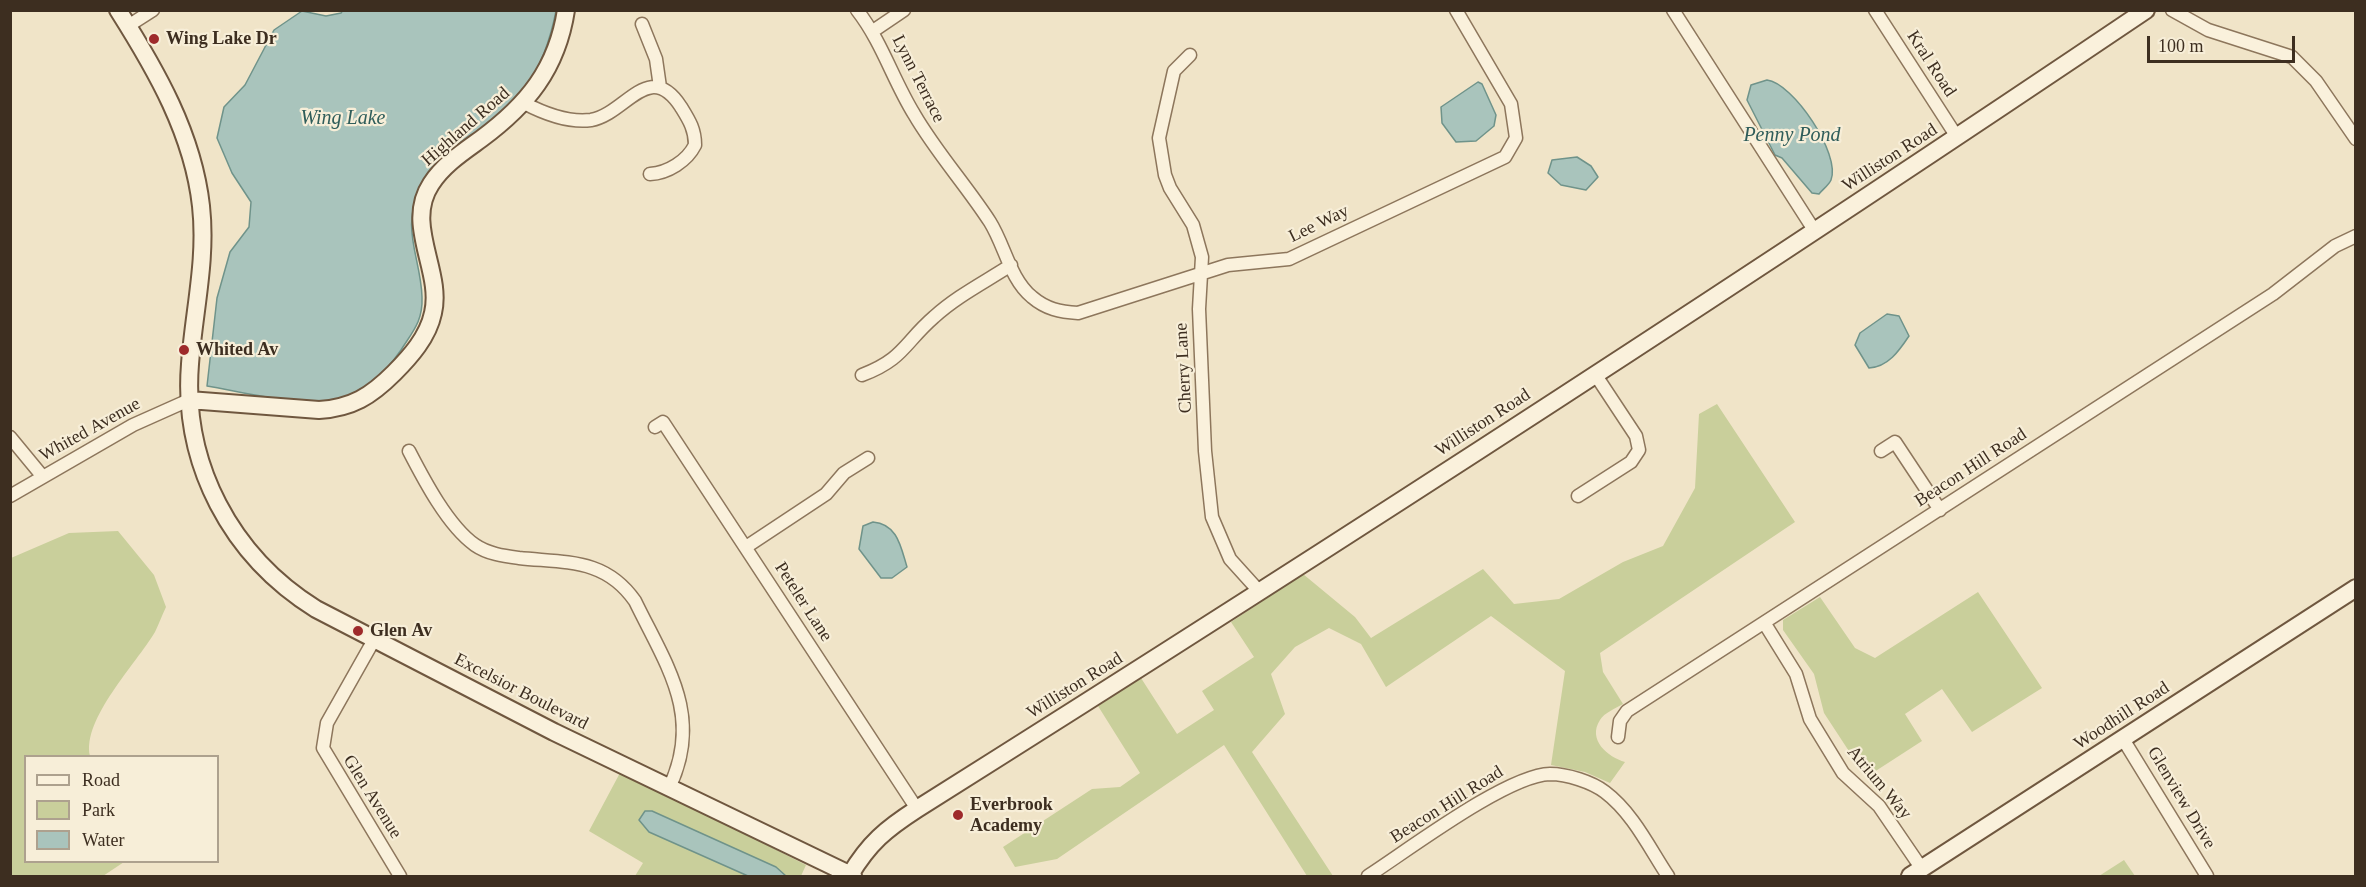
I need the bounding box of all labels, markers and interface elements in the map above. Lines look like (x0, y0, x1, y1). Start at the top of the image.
scale bar (2150, 24, 2298, 62)
street label: Kral Road (1902, 27, 1960, 101)
place label: Wing Lake Dr (166, 28, 277, 50)
marker: Wing Lake Dr (147, 32, 161, 46)
street label: Lynn Terrace (887, 32, 949, 126)
text: 100 m (2158, 36, 2204, 56)
street label: Highland Road (418, 83, 514, 171)
water label: Wing Lake (301, 107, 385, 131)
street label: Williston Road (1839, 119, 1941, 197)
water label: Penny Pond (1743, 124, 1841, 148)
street label: Lee Way (1285, 200, 1353, 248)
street label: Cherry Lane (1171, 322, 1197, 414)
place label: Whited Av (196, 339, 278, 361)
marker: Whited Av (177, 343, 191, 357)
street label: Williston Road (1432, 384, 1534, 462)
street label: Whited Avenue (36, 393, 144, 467)
street label: Beacon Hill Road (1911, 424, 2031, 512)
street label: Peteler Lane (769, 558, 837, 646)
place label: Glen Av (370, 620, 432, 642)
marker: Glen Av (351, 624, 365, 638)
street label: Williston Road (1023, 648, 1127, 724)
street label: Excelsior Boulevard (450, 649, 592, 735)
street label: Woodhill Road (2070, 677, 2174, 755)
street label: Atrium Way (1842, 742, 1916, 824)
street label: Glenview Drive (2142, 743, 2220, 853)
street label: Glen Avenue (338, 751, 406, 843)
legend (24, 755, 219, 863)
street label: Beacon Hill Road (1387, 762, 1507, 848)
text: Road (82, 770, 120, 790)
place label: Everbrook Academy (970, 794, 1053, 836)
text: Park (82, 800, 115, 820)
marker: Everbrook Academy (951, 808, 965, 822)
text: Water (82, 830, 125, 850)

